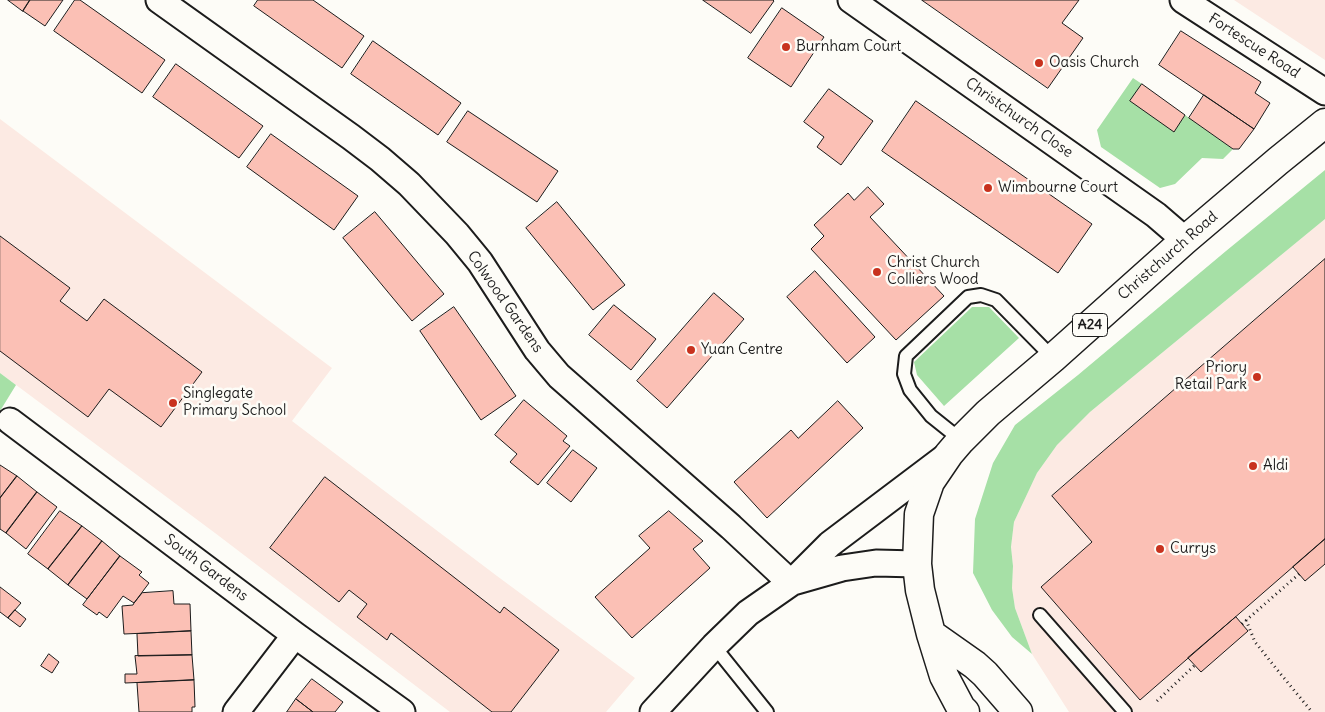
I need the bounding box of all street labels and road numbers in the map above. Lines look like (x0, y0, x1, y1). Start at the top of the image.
street label: Fortescue Road (1205, 10, 1303, 82)
street label: Christchurch Close (962, 74, 1076, 162)
street label: Christchurch Road (1115, 208, 1221, 304)
street label: Colwood Gardens (463, 248, 547, 356)
road number: A24 (1072, 314, 1108, 336)
street label: South Gardens (160, 531, 252, 605)

